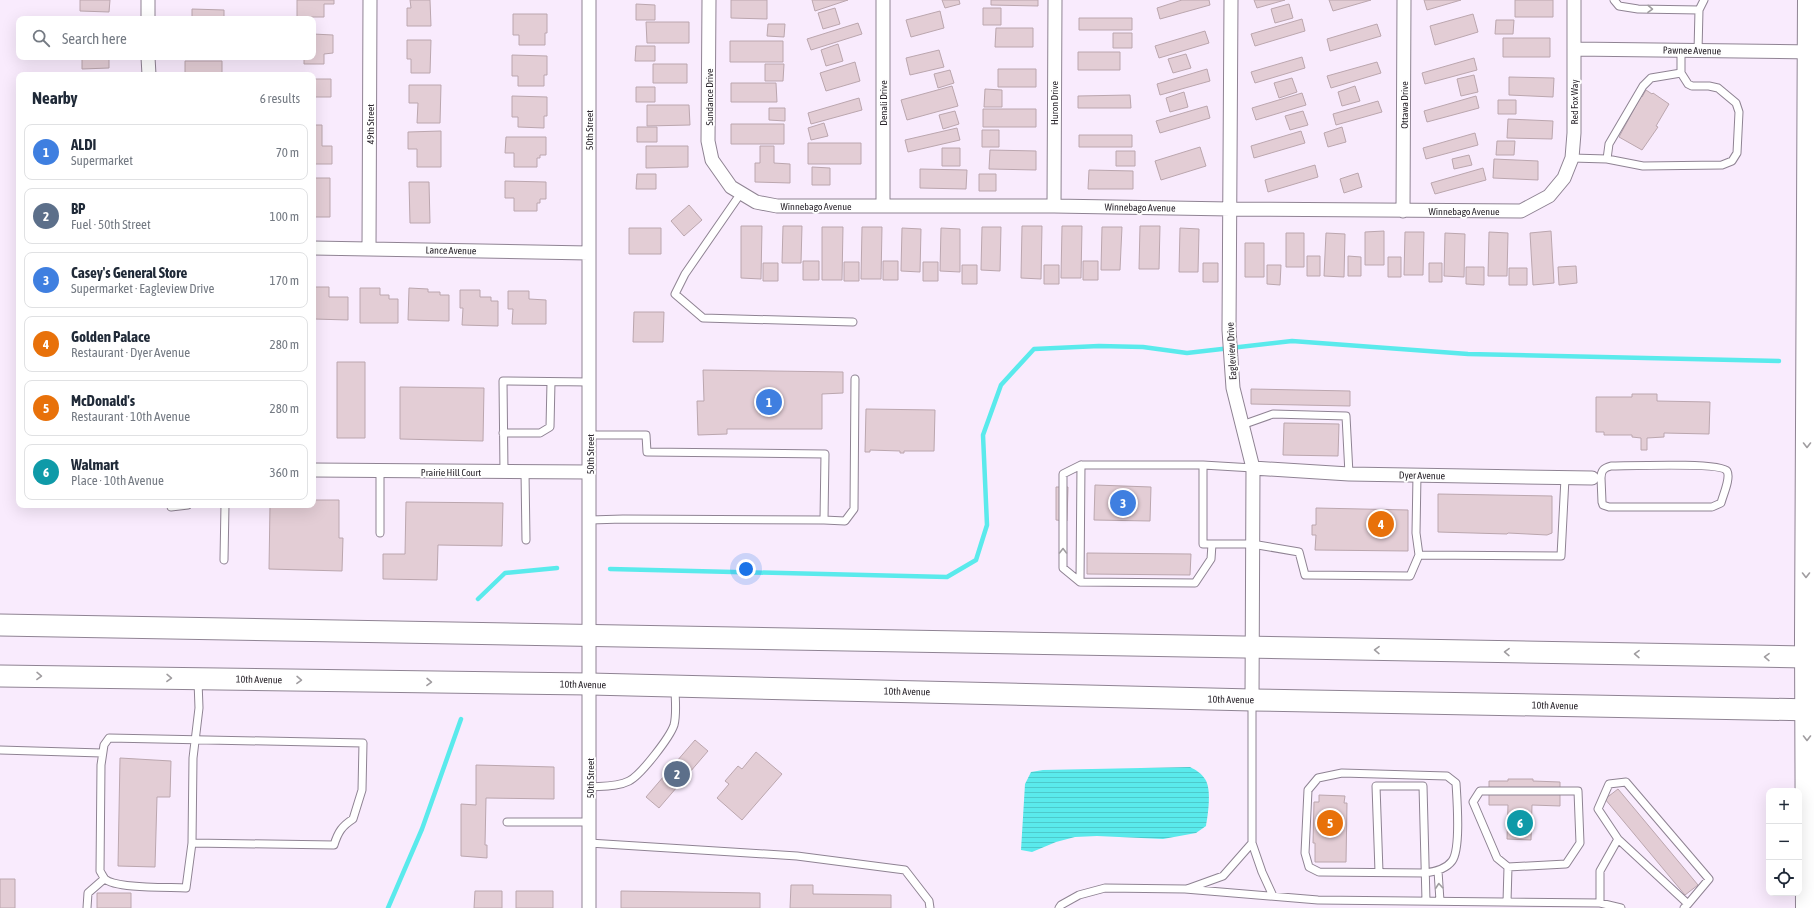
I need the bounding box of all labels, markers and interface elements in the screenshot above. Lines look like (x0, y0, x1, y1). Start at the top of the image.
one-way arrow (1647, 5, 1653, 13)
search box (16, 16, 316, 60)
icon: search (30, 27, 52, 49)
text: Search here (62, 30, 127, 47)
street label: Pawnee Avenue (1663, 44, 1722, 57)
street label: Sundance Drive (704, 68, 715, 126)
street label: Red Fox Way (1569, 79, 1580, 125)
street label: Denali Drive (878, 80, 889, 126)
street label: Huron Drive (1049, 81, 1060, 125)
street label: Ottawa Drive (1399, 81, 1410, 129)
text: Nearby (32, 88, 78, 108)
text: 6 results (260, 91, 300, 106)
street label: 49th Street (365, 104, 376, 144)
street label: 50th Street (584, 110, 595, 150)
text: ALDI (71, 136, 96, 153)
text: 1 (43, 145, 49, 160)
text: 70 m (276, 145, 299, 160)
text: Supermarket (71, 153, 133, 168)
text: BP (71, 200, 85, 217)
street label: Winnebago Avenue (780, 201, 852, 212)
street label: Winnebago Avenue (1104, 201, 1176, 214)
street label: Winnebago Avenue (1428, 206, 1500, 217)
text: 2 (43, 209, 49, 224)
text: 100 m (270, 209, 299, 224)
text: Fuel · 50th Street (71, 217, 151, 232)
street label: Lance Avenue (426, 245, 477, 256)
text: Casey's General Store (71, 264, 187, 281)
text: 3 (43, 273, 49, 288)
text: 170 m (270, 273, 299, 288)
text: Supermarket · Eagleview Drive (71, 281, 214, 296)
street label: Eagleview Drive (1224, 321, 1239, 380)
text: Golden Palace (71, 328, 150, 345)
text: 4 (43, 337, 49, 352)
text: 280 m (270, 337, 299, 352)
text: Restaurant · Dyer Avenue (71, 345, 190, 360)
pin: 1 (756, 387, 782, 417)
text: McDonald's (71, 392, 135, 409)
text: 5 (43, 401, 49, 416)
text: 280 m (270, 401, 299, 416)
text: Restaurant · 10th Avenue (71, 409, 190, 424)
street label: 50th Street (585, 434, 596, 474)
one-way arrow (1803, 442, 1811, 448)
text: Walmart (71, 456, 119, 473)
text: 6 (43, 465, 49, 480)
text: 360 m (270, 465, 299, 480)
street label: Prairie Hill Court (421, 467, 481, 478)
street label: Dyer Avenue (1399, 470, 1446, 481)
text: Place · 10th Avenue (71, 473, 164, 488)
pin: 3 (1110, 488, 1136, 518)
pin: 4 (1368, 509, 1394, 539)
one-way arrow (1059, 548, 1067, 554)
your location (736, 559, 756, 579)
one-way arrow (1802, 572, 1810, 578)
one-way arrow (1374, 646, 1380, 654)
one-way arrow (1504, 647, 1510, 656)
one-way arrow (1634, 650, 1640, 658)
one-way arrow (1764, 652, 1770, 661)
one-way arrow (36, 672, 42, 680)
one-way arrow (166, 674, 172, 682)
street label: 10th Avenue (236, 674, 283, 685)
one-way arrow (296, 676, 302, 684)
one-way arrow (426, 677, 432, 686)
street label: 10th Avenue (560, 679, 607, 690)
street label: 10th Avenue (884, 686, 931, 697)
street label: 10th Avenue (1208, 694, 1255, 705)
street label: 10th Avenue (1532, 700, 1579, 711)
one-way arrow (1803, 735, 1811, 741)
street label: 50th Street (585, 758, 596, 798)
pin: 2 (664, 759, 690, 789)
map controls (1766, 788, 1802, 896)
button: + (1766, 788, 1802, 824)
pin: 5 (1317, 808, 1343, 838)
pin: 6 (1507, 808, 1533, 838)
button: − (1766, 824, 1802, 860)
button: locate (1766, 860, 1802, 896)
one-way arrow (1434, 883, 1443, 889)

